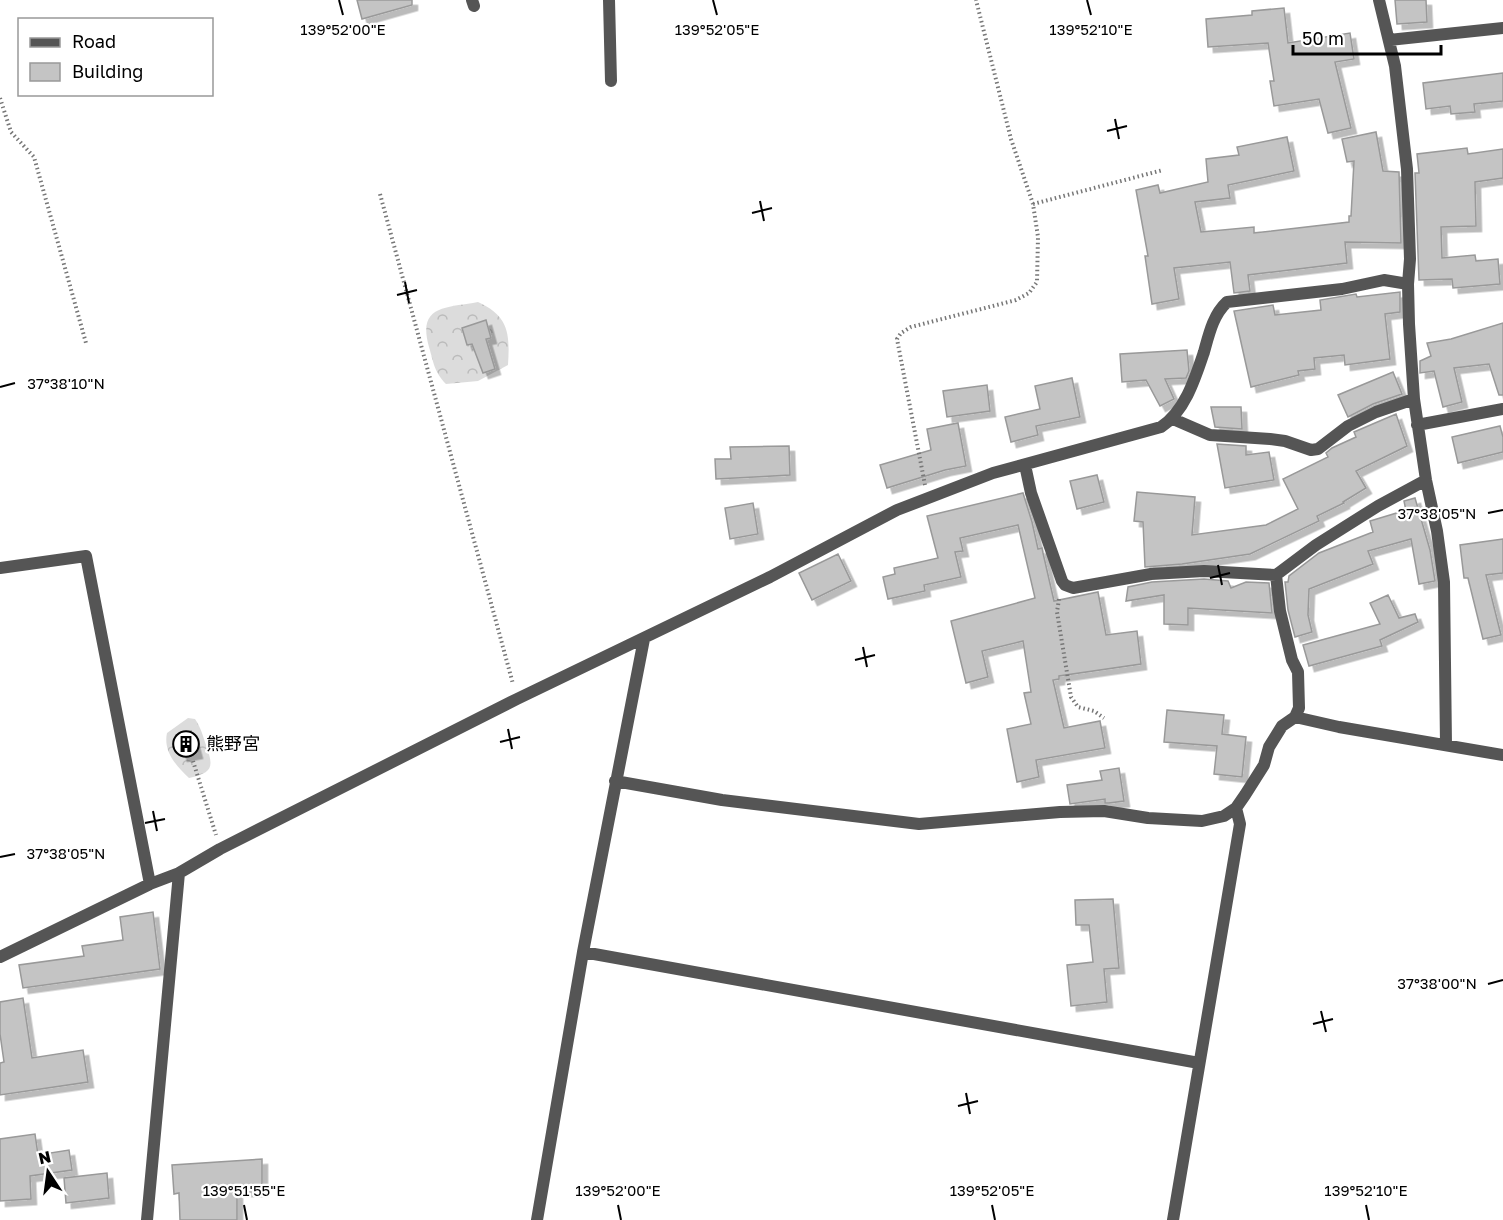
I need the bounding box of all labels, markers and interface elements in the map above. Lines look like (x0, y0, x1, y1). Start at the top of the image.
legend (18, 18, 213, 96)
scale bar (1293, 18, 1442, 56)
text: 139°52'00"E (300, 20, 386, 38)
text: 139°52'05"E (675, 20, 759, 38)
text: 139°52'10"E (1049, 20, 1133, 38)
text: 50 m (1302, 27, 1344, 49)
text: Road (72, 30, 116, 52)
text: Building (72, 60, 143, 82)
text: 37°38'10"N (27, 374, 105, 392)
text: 37°38'05"N (1397, 504, 1477, 522)
building icon: 熊野宮 (171, 729, 201, 759)
place label: 熊野宮 (206, 732, 260, 754)
text: 37°38'05"N (26, 844, 106, 862)
text: 37°38'00"N (1397, 974, 1477, 992)
north arrow (18, 1142, 78, 1202)
text: N (36, 1146, 53, 1168)
text: 139°51'55"E (203, 1181, 285, 1199)
text: 139°52'00"E (575, 1181, 661, 1199)
text: 139°52'05"E (950, 1181, 1034, 1199)
text: 139°52'10"E (1324, 1181, 1408, 1199)

